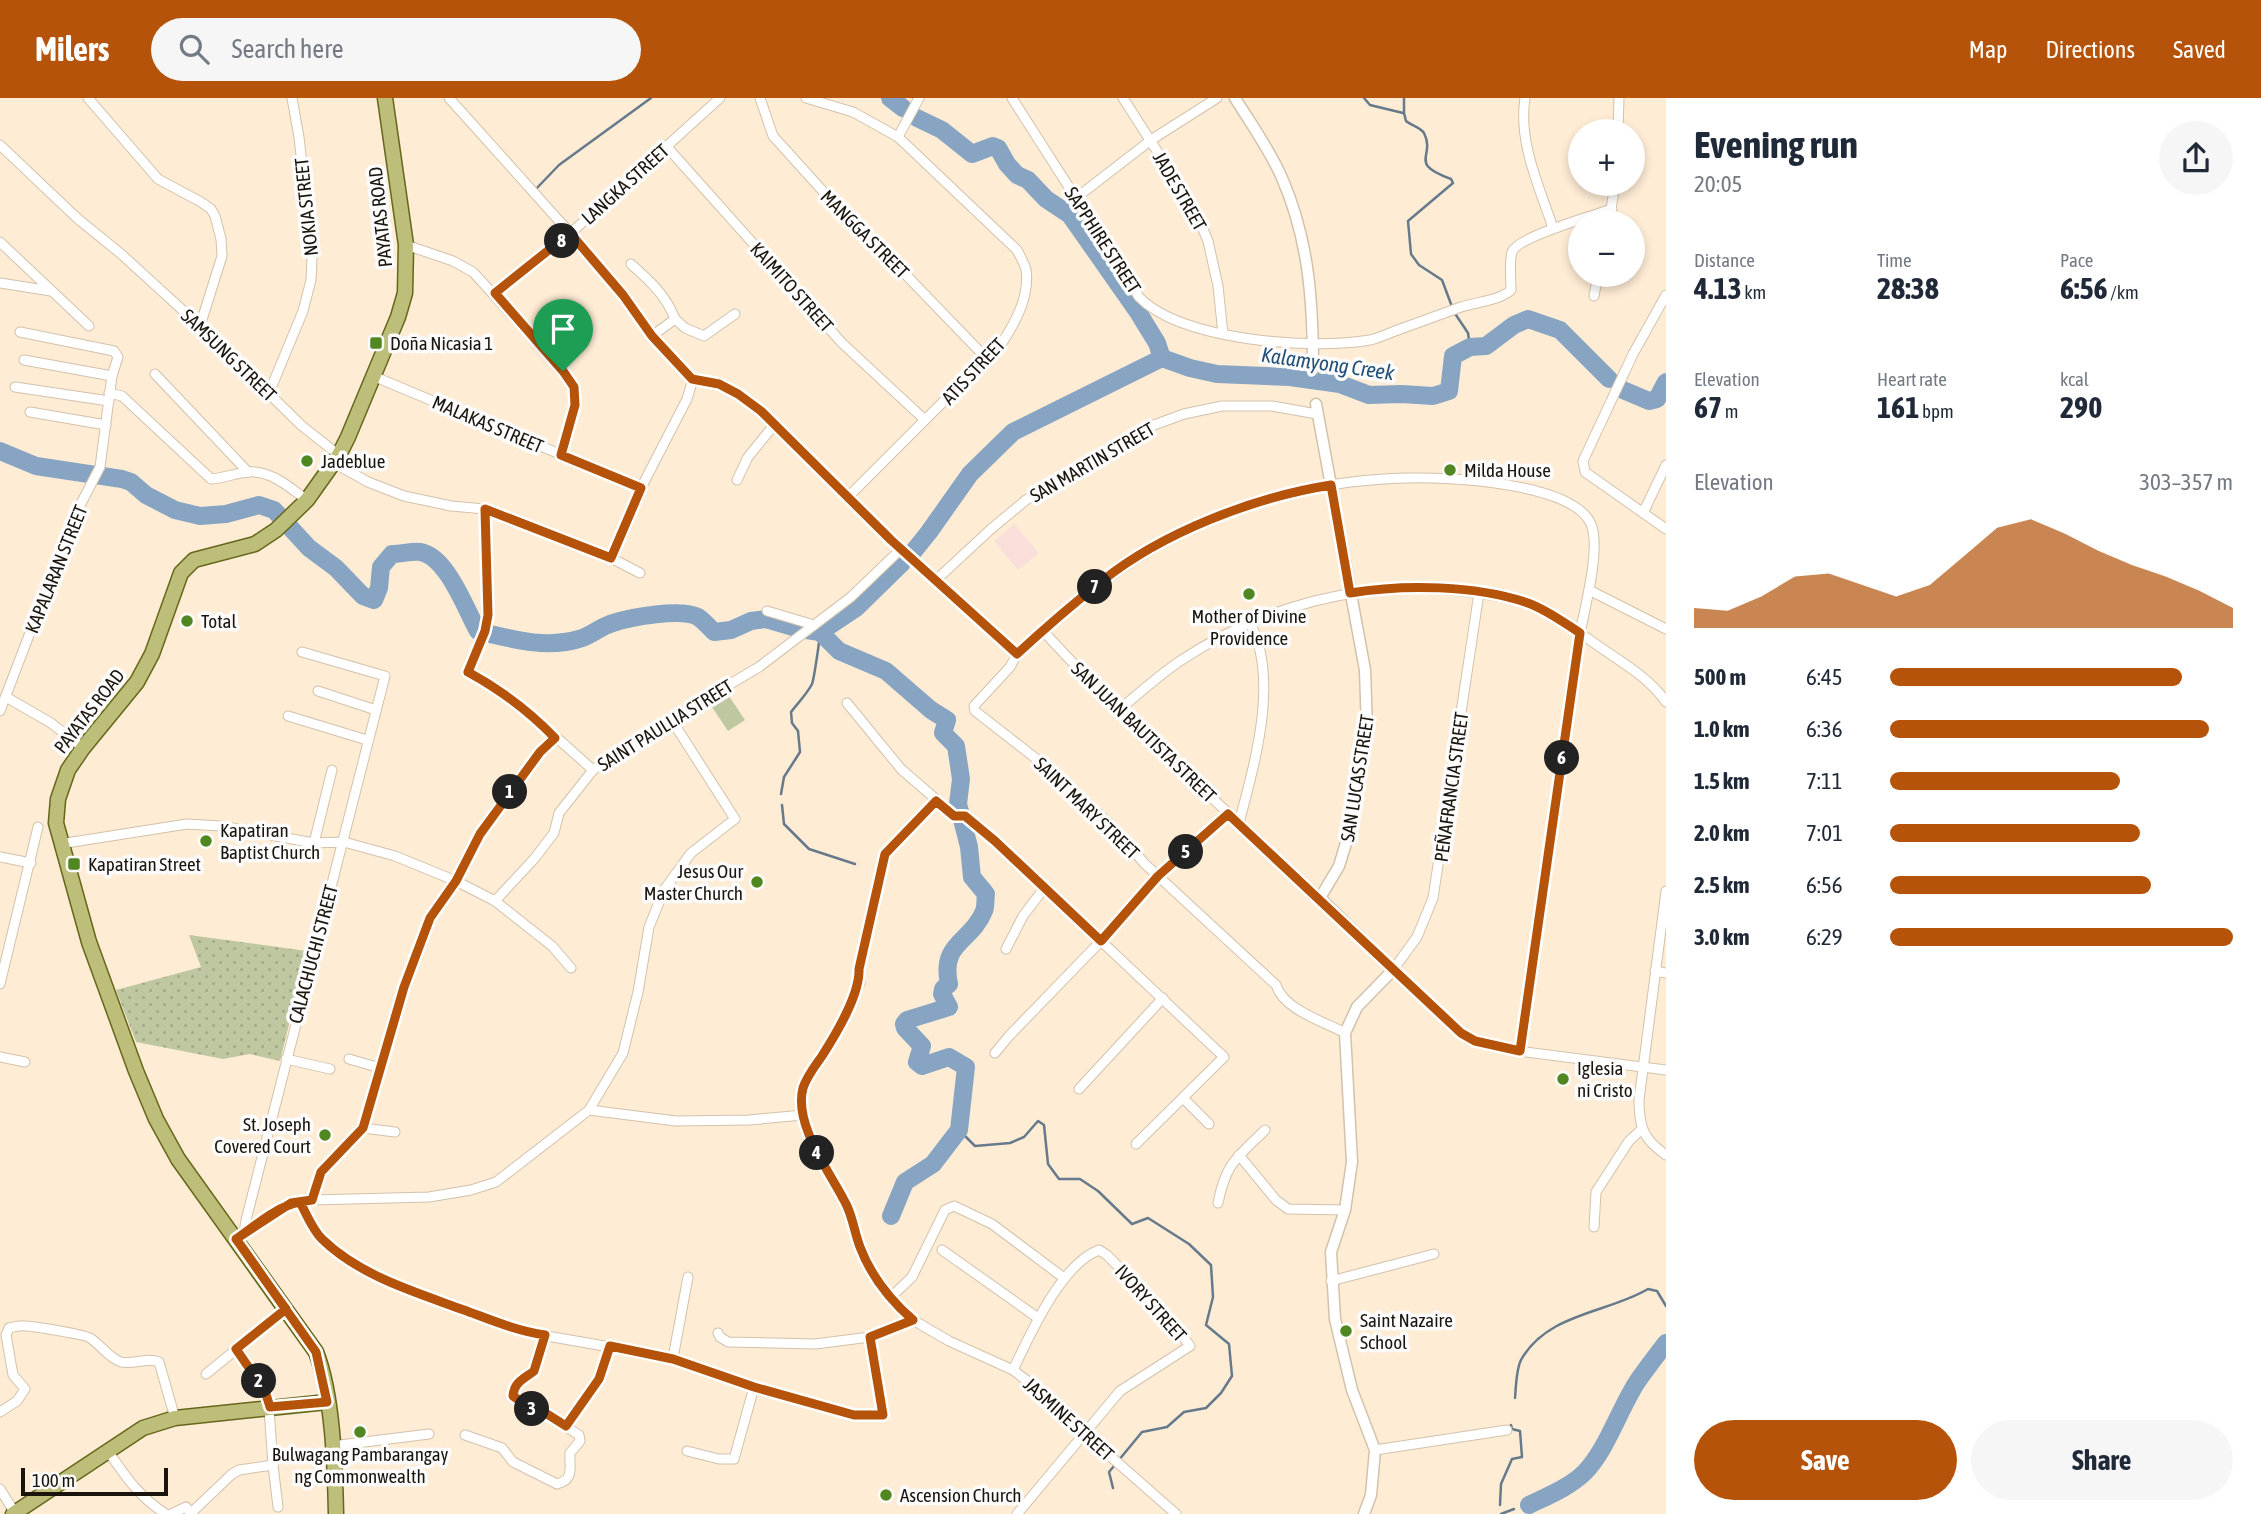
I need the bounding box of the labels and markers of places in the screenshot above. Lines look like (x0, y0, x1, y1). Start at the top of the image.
pin: 8 (544, 223, 580, 258)
pin (533, 299, 593, 371)
place label: Doña Nicasia 1 (390, 332, 493, 354)
marker: Doña Nicasia 1 (368, 335, 384, 351)
place label: Jadeblue (321, 450, 385, 472)
marker: Jadeblue (299, 453, 315, 469)
place label: Milda House (1464, 459, 1551, 481)
marker: Milda House (1442, 462, 1458, 478)
pin: 7 (1078, 570, 1112, 604)
marker: Mother of Divine Providence (1241, 586, 1257, 602)
place label: Mother of Divine Providence (1191, 605, 1307, 649)
place label: Total (201, 610, 236, 632)
marker: Total (179, 613, 195, 629)
pin: 6 (1544, 740, 1580, 776)
pin: 1 (492, 774, 528, 810)
place label: Kapatiran Baptist Church (220, 819, 320, 863)
marker: Kapatiran Baptist Church (198, 833, 214, 849)
pin: 5 (1168, 834, 1204, 870)
place label: Kapatiran Street (88, 853, 201, 875)
marker: Kapatiran Street (66, 856, 82, 872)
place label: Jesus Our Master Church (644, 860, 743, 904)
marker: Jesus Our Master Church (749, 874, 765, 890)
place label: Iglesia ni Cristo (1577, 1057, 1633, 1101)
marker: Iglesia ni Cristo (1555, 1071, 1571, 1087)
place label: St. Joseph Covered Court (214, 1113, 311, 1157)
marker: St. Joseph Covered Court (317, 1127, 333, 1143)
pin: 4 (800, 1136, 834, 1170)
place label: Saint Nazaire School (1360, 1309, 1453, 1353)
marker: Saint Nazaire School (1338, 1323, 1354, 1339)
pin: 2 (242, 1364, 276, 1398)
pin: 3 (514, 1392, 550, 1426)
marker: Bulwagang Pambarangay ng Commonwealth (352, 1424, 368, 1440)
place label: Bulwagang Pambarangay ng Commonwealth (272, 1443, 448, 1487)
place label: Ascension Church (900, 1484, 1022, 1506)
marker: Ascension Church (878, 1487, 894, 1503)

